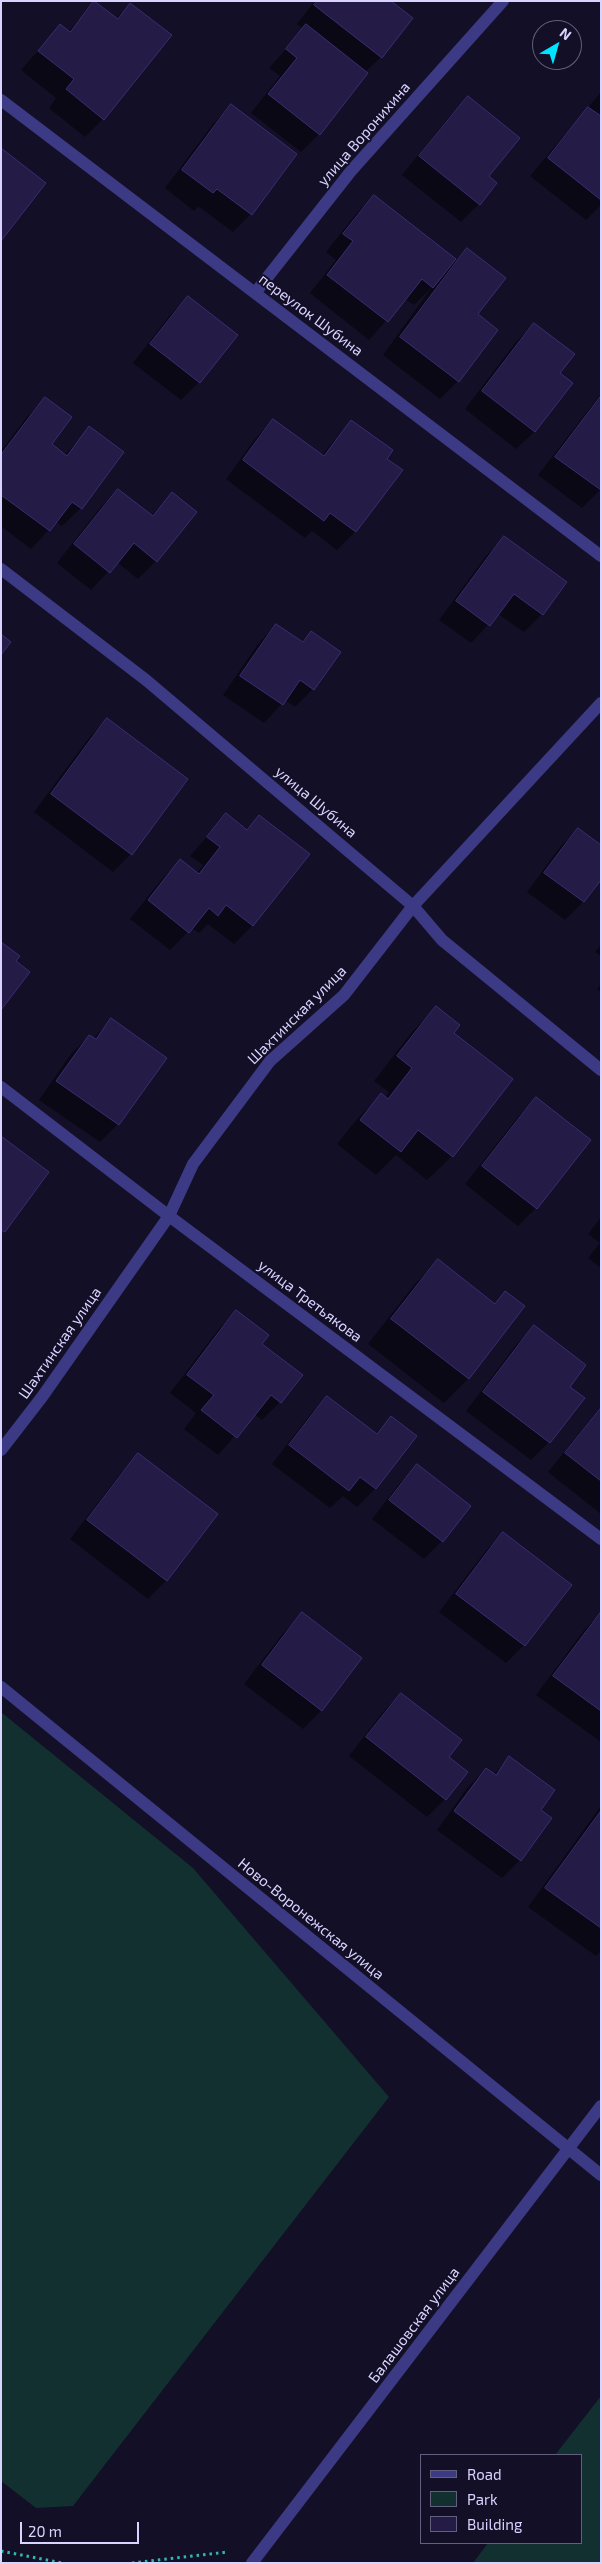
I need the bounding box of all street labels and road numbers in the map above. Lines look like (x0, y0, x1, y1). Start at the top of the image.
street label: улица Воронихина (314, 78, 414, 190)
street label: переулок Шубина (255, 270, 367, 360)
street label: улица Шубина (271, 762, 361, 842)
street label: Шахтинская улица (244, 962, 350, 1068)
street label: улица Третьякова (254, 1256, 366, 1346)
street label: Шахтинская улица (15, 1284, 105, 1402)
street label: Ново-Воронежская улица (234, 1854, 388, 1984)
street label: Балашовская улица (365, 2264, 463, 2386)

